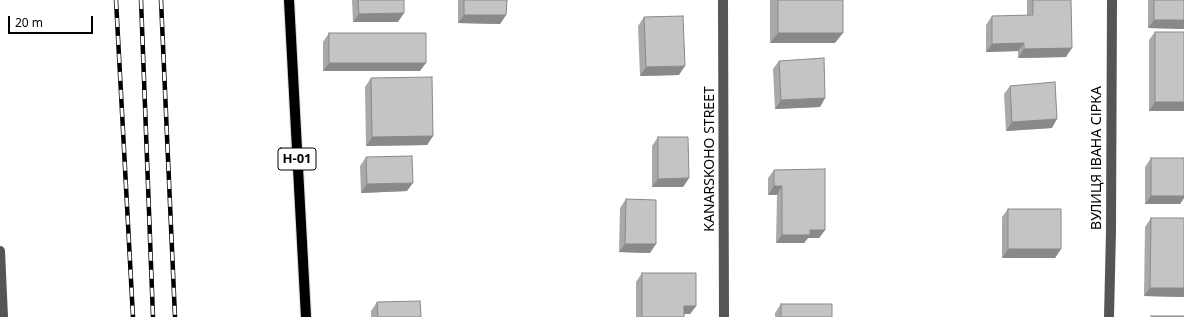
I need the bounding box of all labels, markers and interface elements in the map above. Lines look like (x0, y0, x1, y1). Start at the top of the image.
scale bar (10, 8, 95, 34)
text: 20 m (15, 14, 43, 31)
street label: KANARSKOHO STREET (702, 86, 718, 232)
street label: ВУЛИЦЯ ІВАНА СІРКА (1089, 86, 1105, 230)
road number: Н-01 (278, 148, 316, 170)

